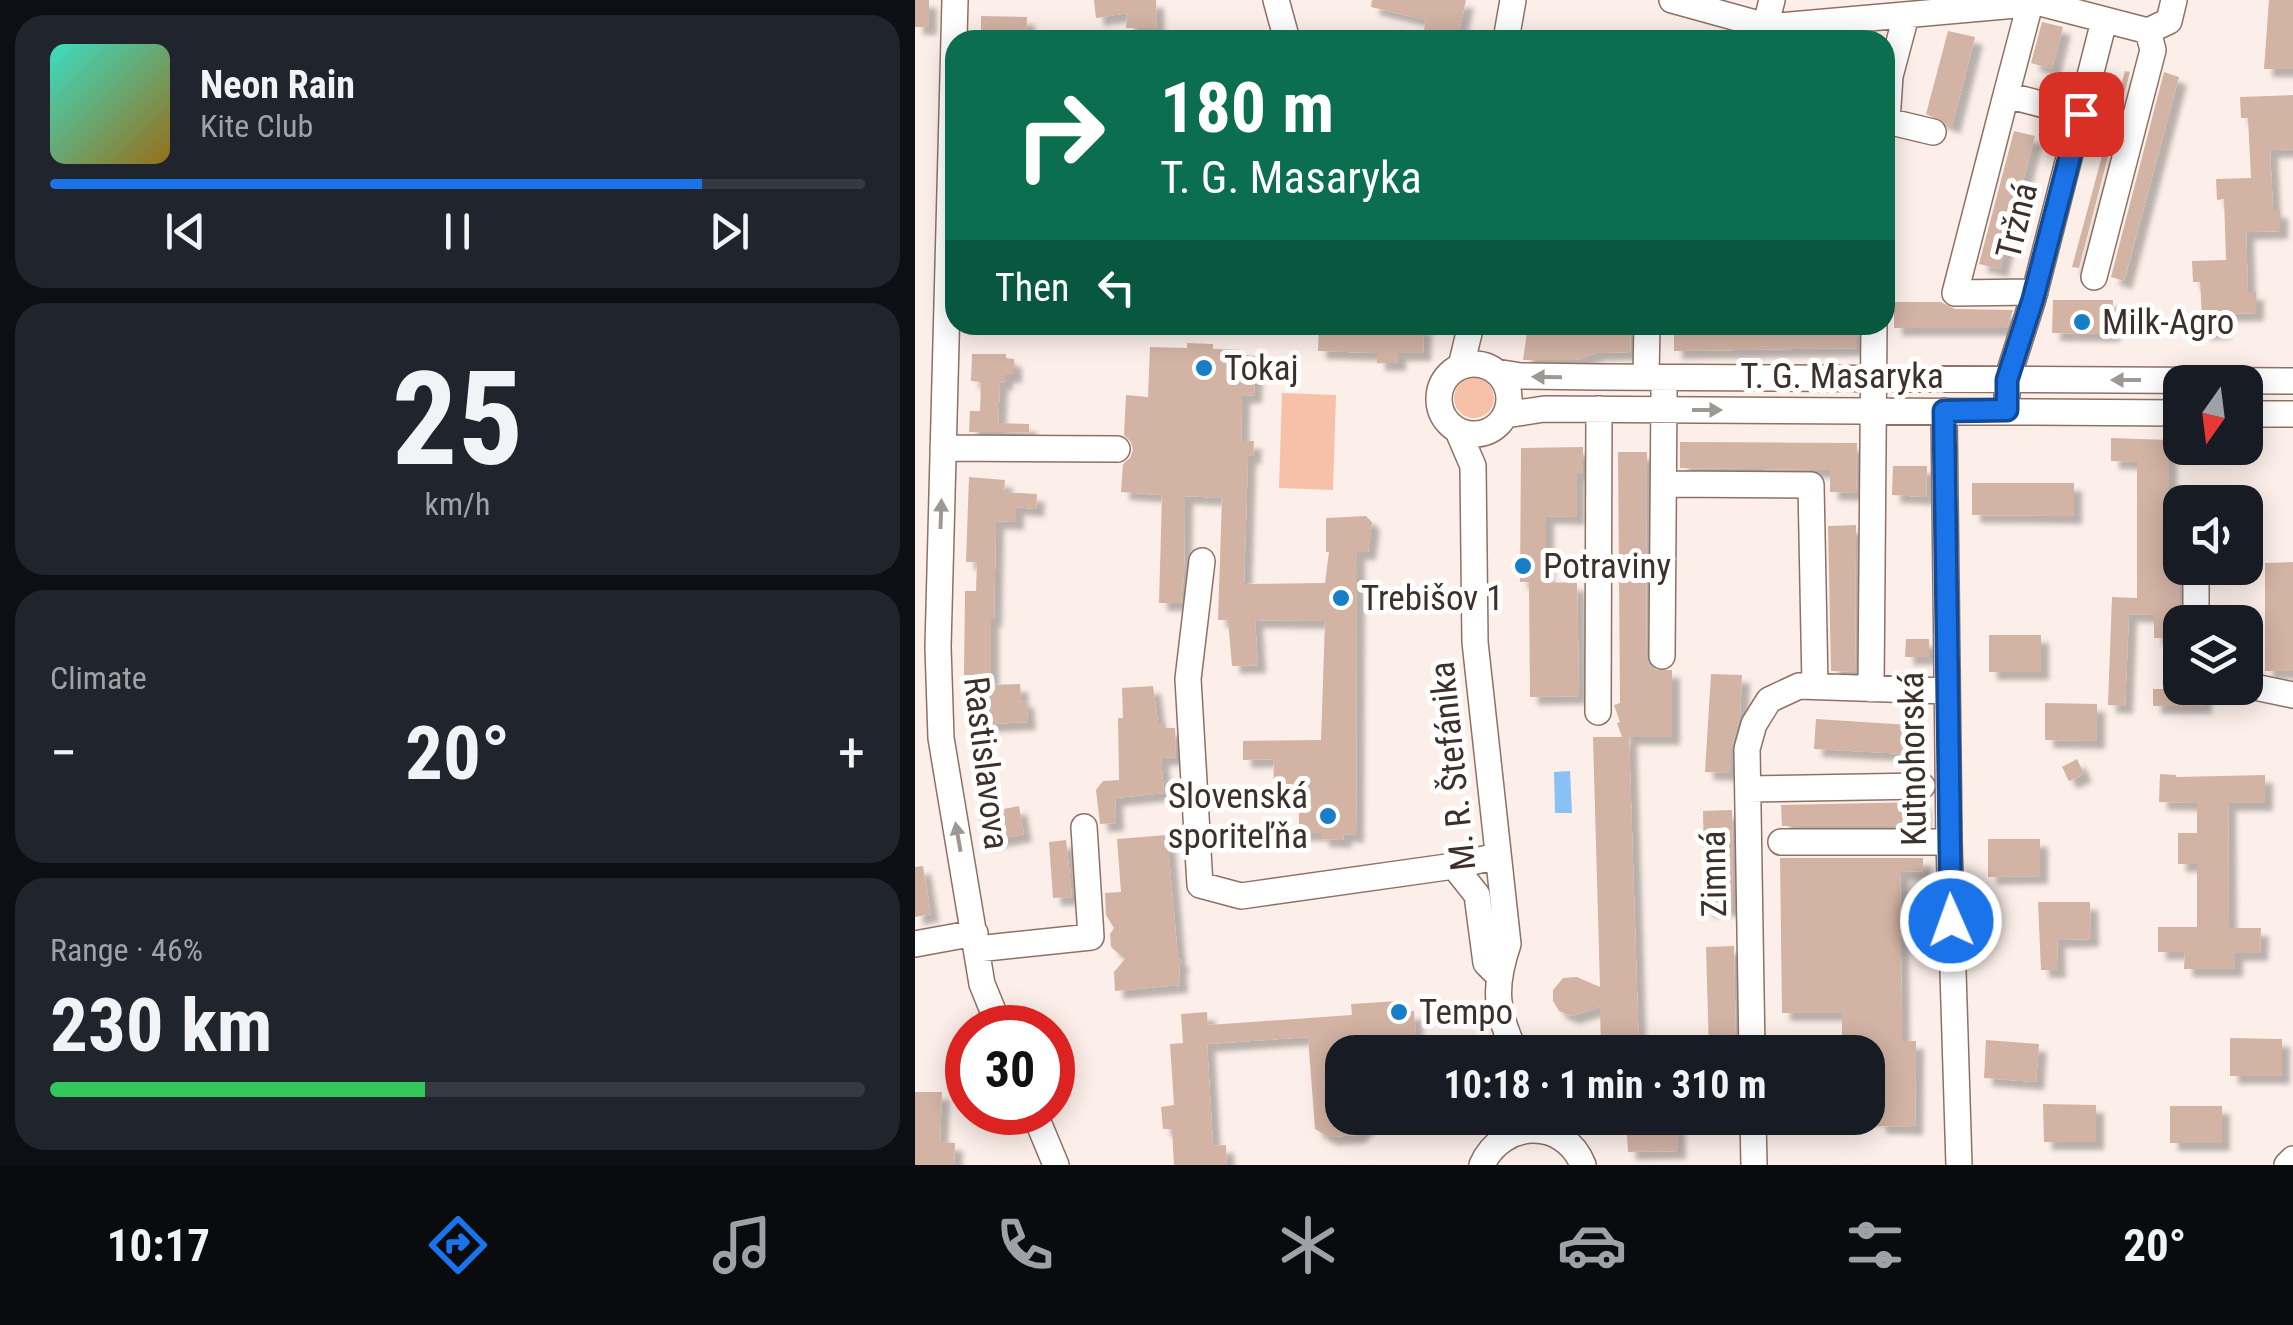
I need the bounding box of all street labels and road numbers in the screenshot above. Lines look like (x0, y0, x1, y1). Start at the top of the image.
street label: Tržná (1988, 179, 2046, 263)
street label: T. G. Masaryka (1740, 356, 1944, 397)
street label: M. R. Štefánika (1421, 660, 1484, 873)
street label: Kutnohorská (1891, 672, 1935, 846)
street label: Rastislavova (955, 674, 1017, 852)
street label: Zimná (1693, 830, 1735, 918)

